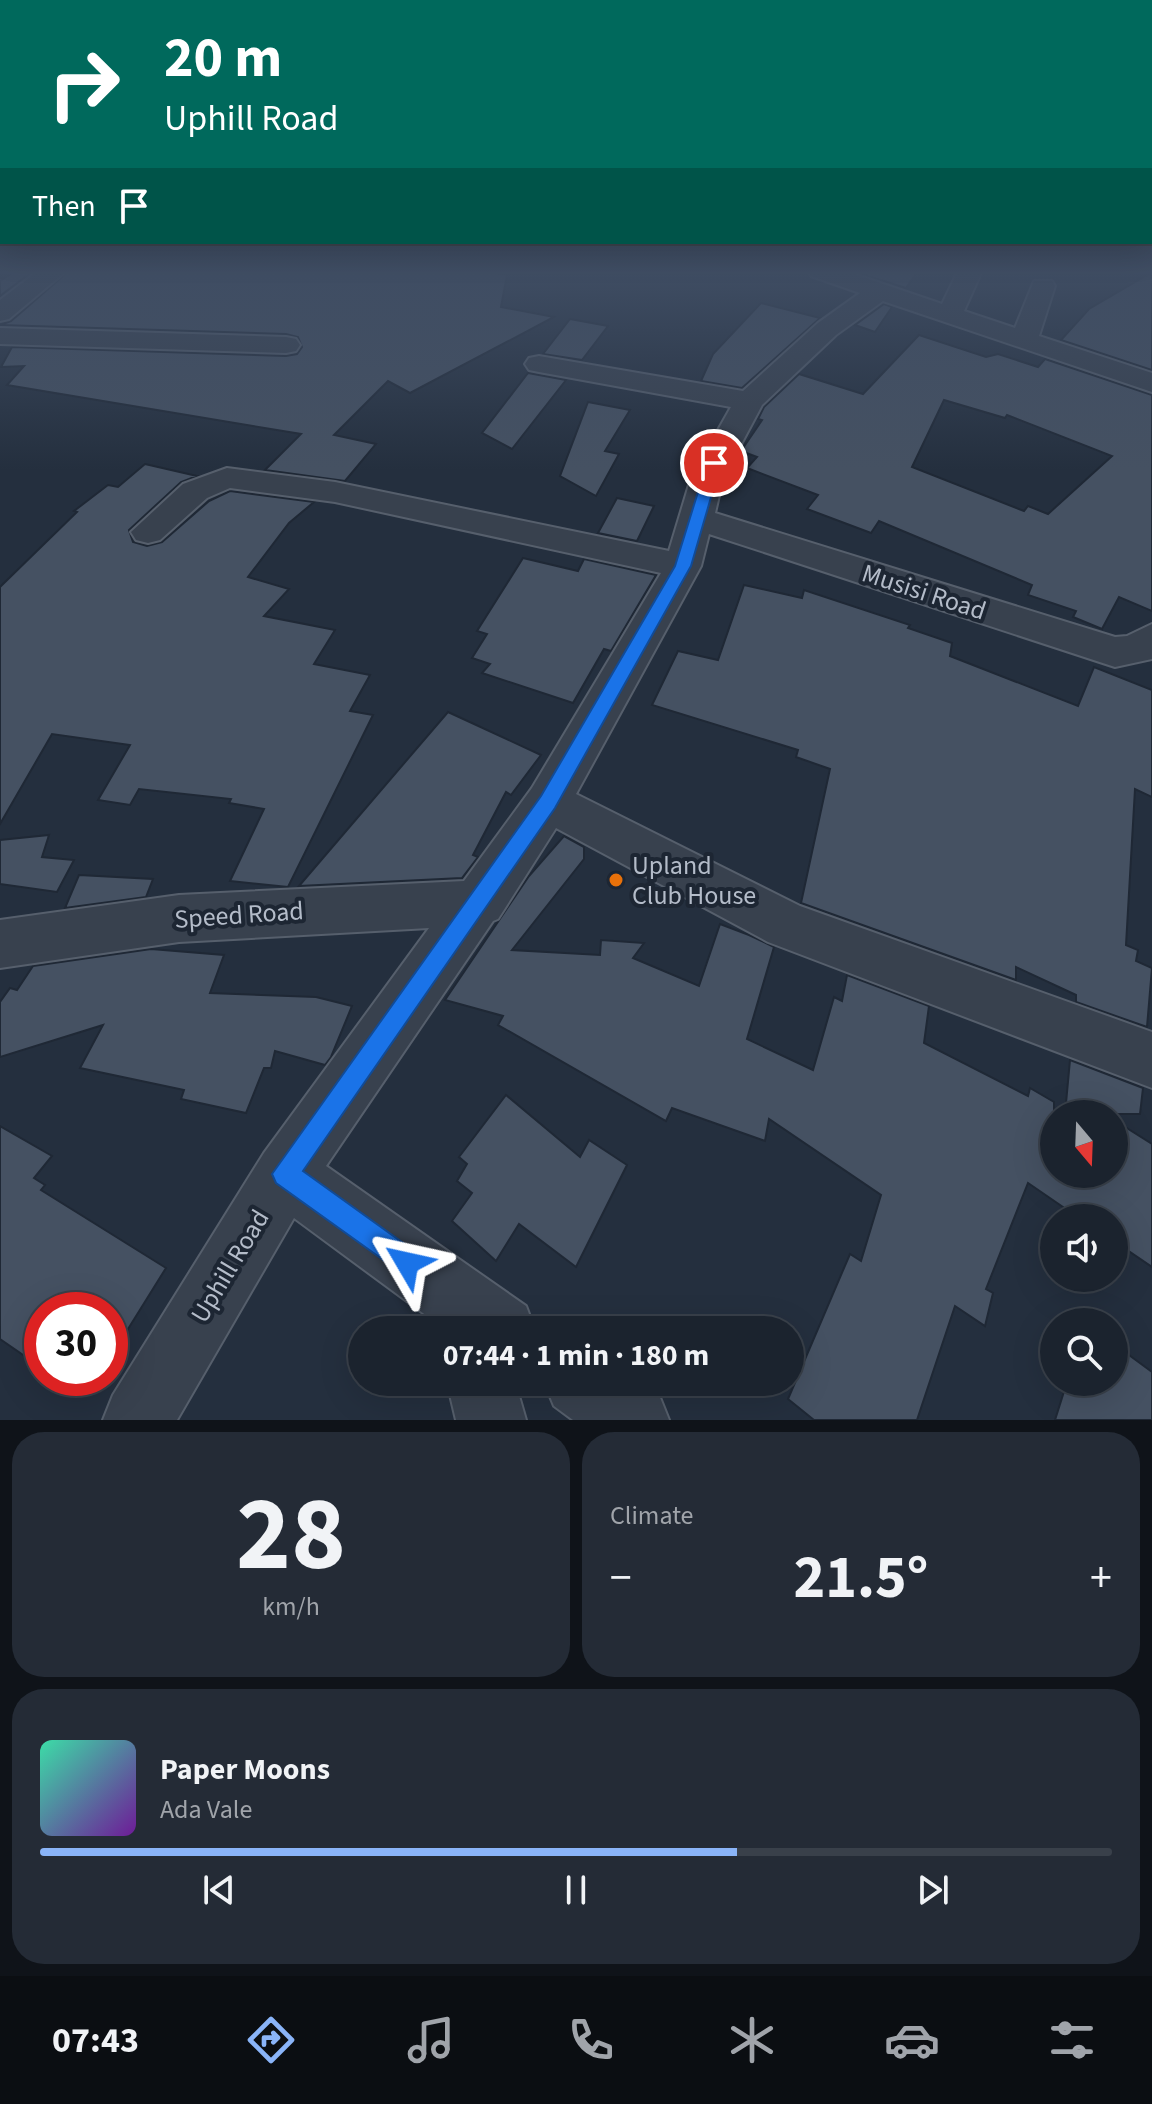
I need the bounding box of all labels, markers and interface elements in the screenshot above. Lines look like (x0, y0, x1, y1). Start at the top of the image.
text: 20 m (164, 19, 282, 98)
icon: right (32, 32, 136, 136)
text: Uphill Road (164, 93, 338, 144)
icon: arrive (112, 184, 156, 228)
text: Then (32, 185, 96, 228)
pin (680, 429, 748, 497)
icon: arrive (692, 441, 736, 485)
street label: Musisi Road (857, 555, 991, 629)
place label: Upland Club House (632, 847, 756, 914)
marker: Upland Club House (607, 871, 625, 889)
street label: Speed Road (173, 892, 305, 938)
north arrow (1040, 1100, 1128, 1188)
map controls (1040, 1100, 1128, 1396)
street label: Uphill Road (182, 1202, 278, 1330)
button: sound (1040, 1204, 1128, 1292)
position arrow (365, 1221, 449, 1305)
speed limit sign: 30 (24, 1292, 128, 1396)
button: search (1040, 1308, 1128, 1396)
text: 07:44 · 1 min · 180 m (443, 1334, 709, 1377)
text: 28 (236, 1462, 346, 1610)
text: Climate (610, 1497, 694, 1534)
text: 21.5° (794, 1536, 928, 1621)
text: − (610, 1547, 632, 1610)
text: + (1090, 1547, 1112, 1610)
text: km/h (262, 1588, 320, 1625)
text: Paper Moons (160, 1748, 330, 1791)
text: Ada Vale (160, 1791, 252, 1828)
icon: previous (197, 1868, 241, 1912)
icon: pause (554, 1868, 598, 1912)
icon: next (911, 1868, 955, 1912)
icon: directions (243, 2012, 299, 2068)
icon: music (403, 2012, 459, 2068)
icon: phone (563, 2012, 619, 2068)
icon: climate (724, 2012, 780, 2068)
icon: car (884, 2012, 940, 2068)
icon: filters (1044, 2012, 1100, 2068)
text: 07:43 (52, 2015, 139, 2066)

